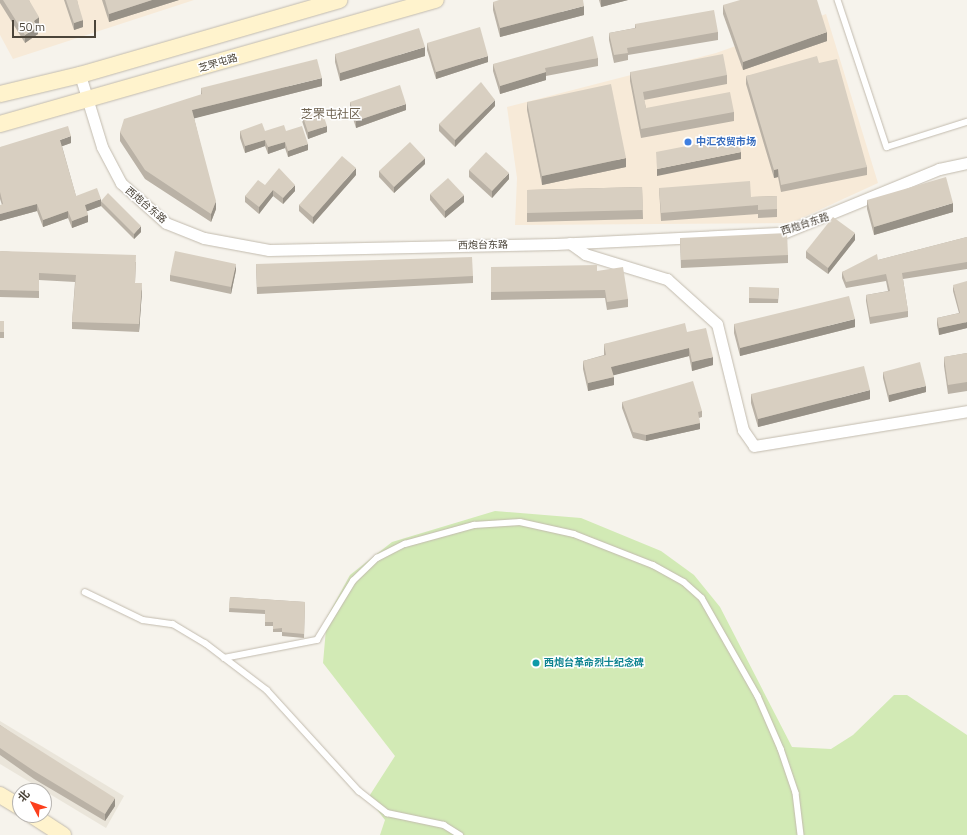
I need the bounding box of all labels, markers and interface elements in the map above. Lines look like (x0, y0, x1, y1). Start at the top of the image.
scale bar (14, 12, 98, 38)
text: 50 m (19, 17, 45, 36)
street label: 芝罘屯路 (197, 52, 239, 74)
district label: 芝罘屯社区 (301, 107, 361, 121)
place label: 中汇农贸市场 (696, 136, 756, 148)
marker: 中汇农贸市场 (683, 137, 693, 147)
street label: 西炮台东路 (123, 184, 169, 226)
street label: 西炮台东路 (779, 211, 831, 237)
street label: 西炮台东路 (458, 239, 508, 251)
place label: 西炮台革命烈士纪念碑 (544, 657, 644, 669)
marker: 西炮台革命烈士纪念碑 (531, 658, 541, 668)
north arrow (12, 783, 52, 823)
text: 北 (14, 786, 33, 805)

